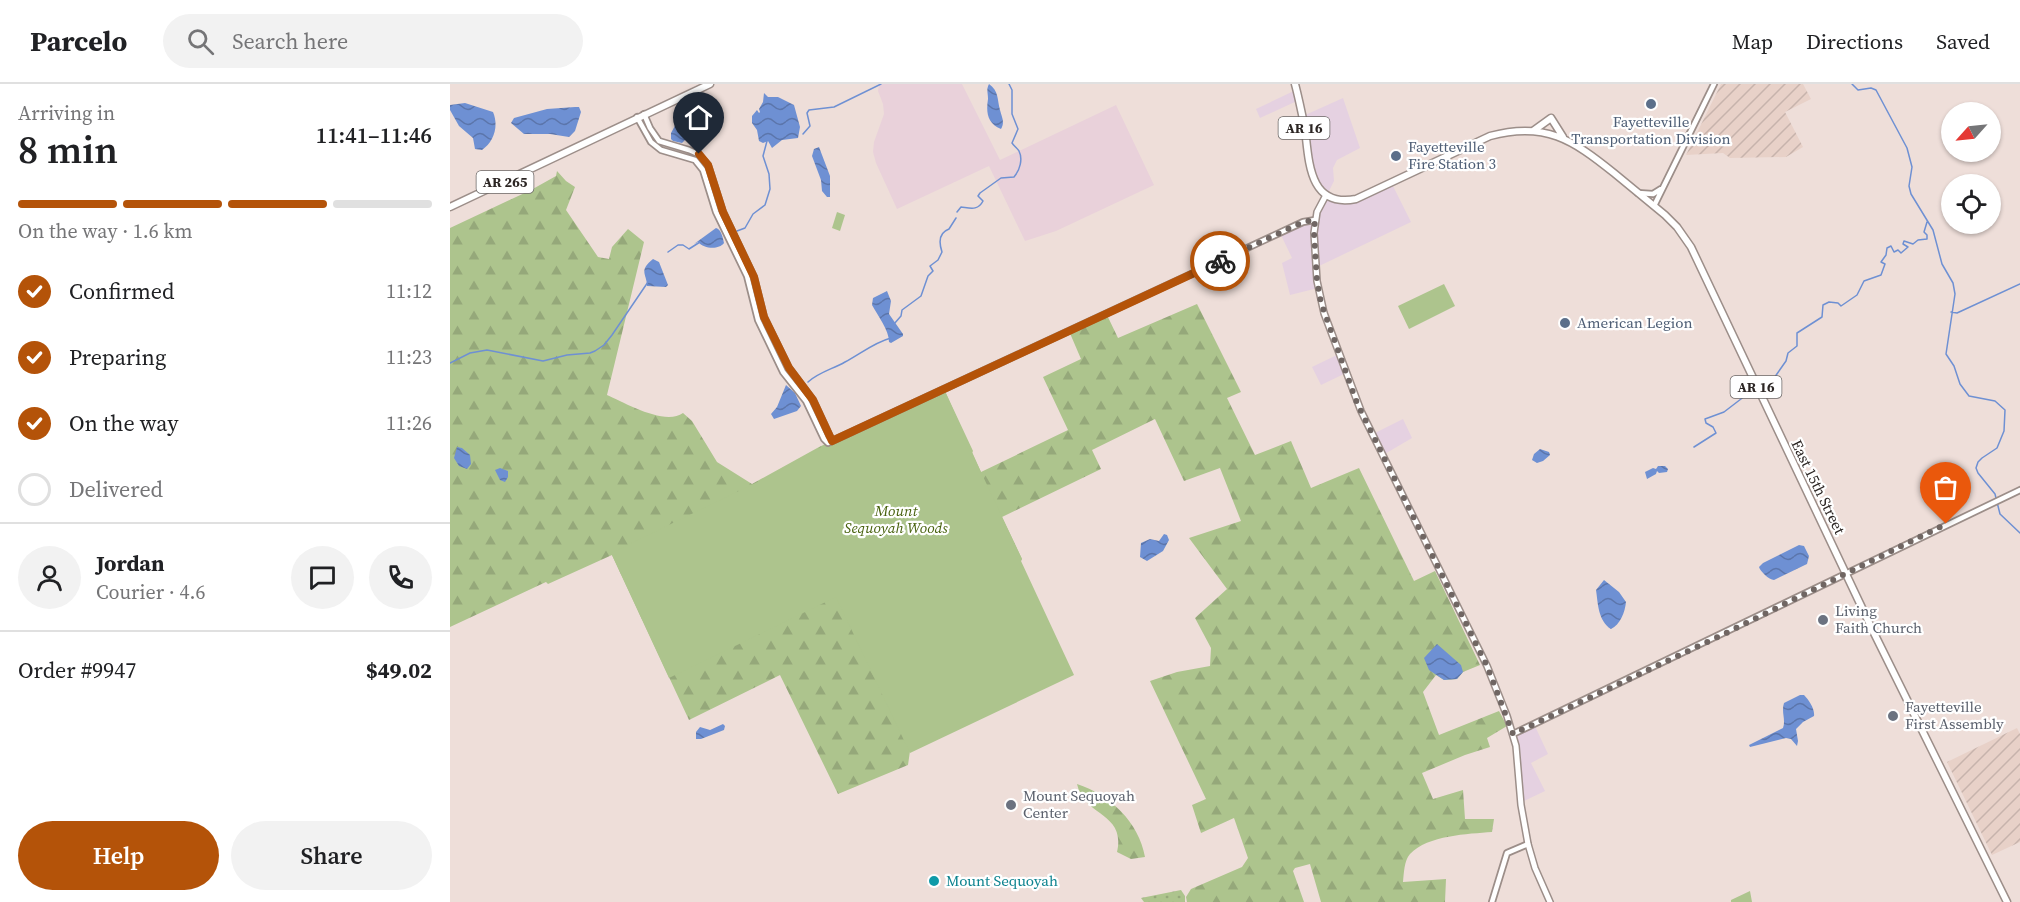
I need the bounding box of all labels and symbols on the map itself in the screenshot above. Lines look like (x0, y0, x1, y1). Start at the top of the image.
pin (673, 92, 724, 154)
marker: Fayetteville Transportation Division (1644, 97, 1658, 111)
north arrow (1941, 102, 2001, 162)
place label: Fayetteville Transportation Division (1571, 111, 1731, 149)
road number: AR 16 (1278, 117, 1330, 139)
place label: Fayetteville Fire Station 3 (1408, 136, 1496, 174)
marker: Fayetteville Fire Station 3 (1389, 149, 1403, 163)
road number: AR 265 (476, 171, 534, 193)
courier (1190, 231, 1250, 291)
place label: American Legion (1577, 312, 1693, 333)
marker: American Legion (1558, 316, 1572, 330)
road number: AR 16 (1730, 376, 1782, 398)
street label: East 15th Street (1786, 436, 1850, 538)
pin (1920, 462, 1971, 524)
park label: Mount Sequoyah Woods (844, 500, 948, 538)
place label: Living Faith Church (1835, 600, 1922, 638)
marker: Living Faith Church (1816, 613, 1830, 627)
place label: Fayetteville First Assembly (1905, 696, 2004, 734)
marker: Fayetteville First Assembly (1886, 709, 1900, 723)
place label: Mount Sequoyah Center (1023, 785, 1135, 823)
marker: Mount Sequoyah Center (1004, 798, 1018, 812)
place label: Mount Sequoyah (946, 870, 1058, 891)
marker: Mount Sequoyah (927, 874, 941, 888)

